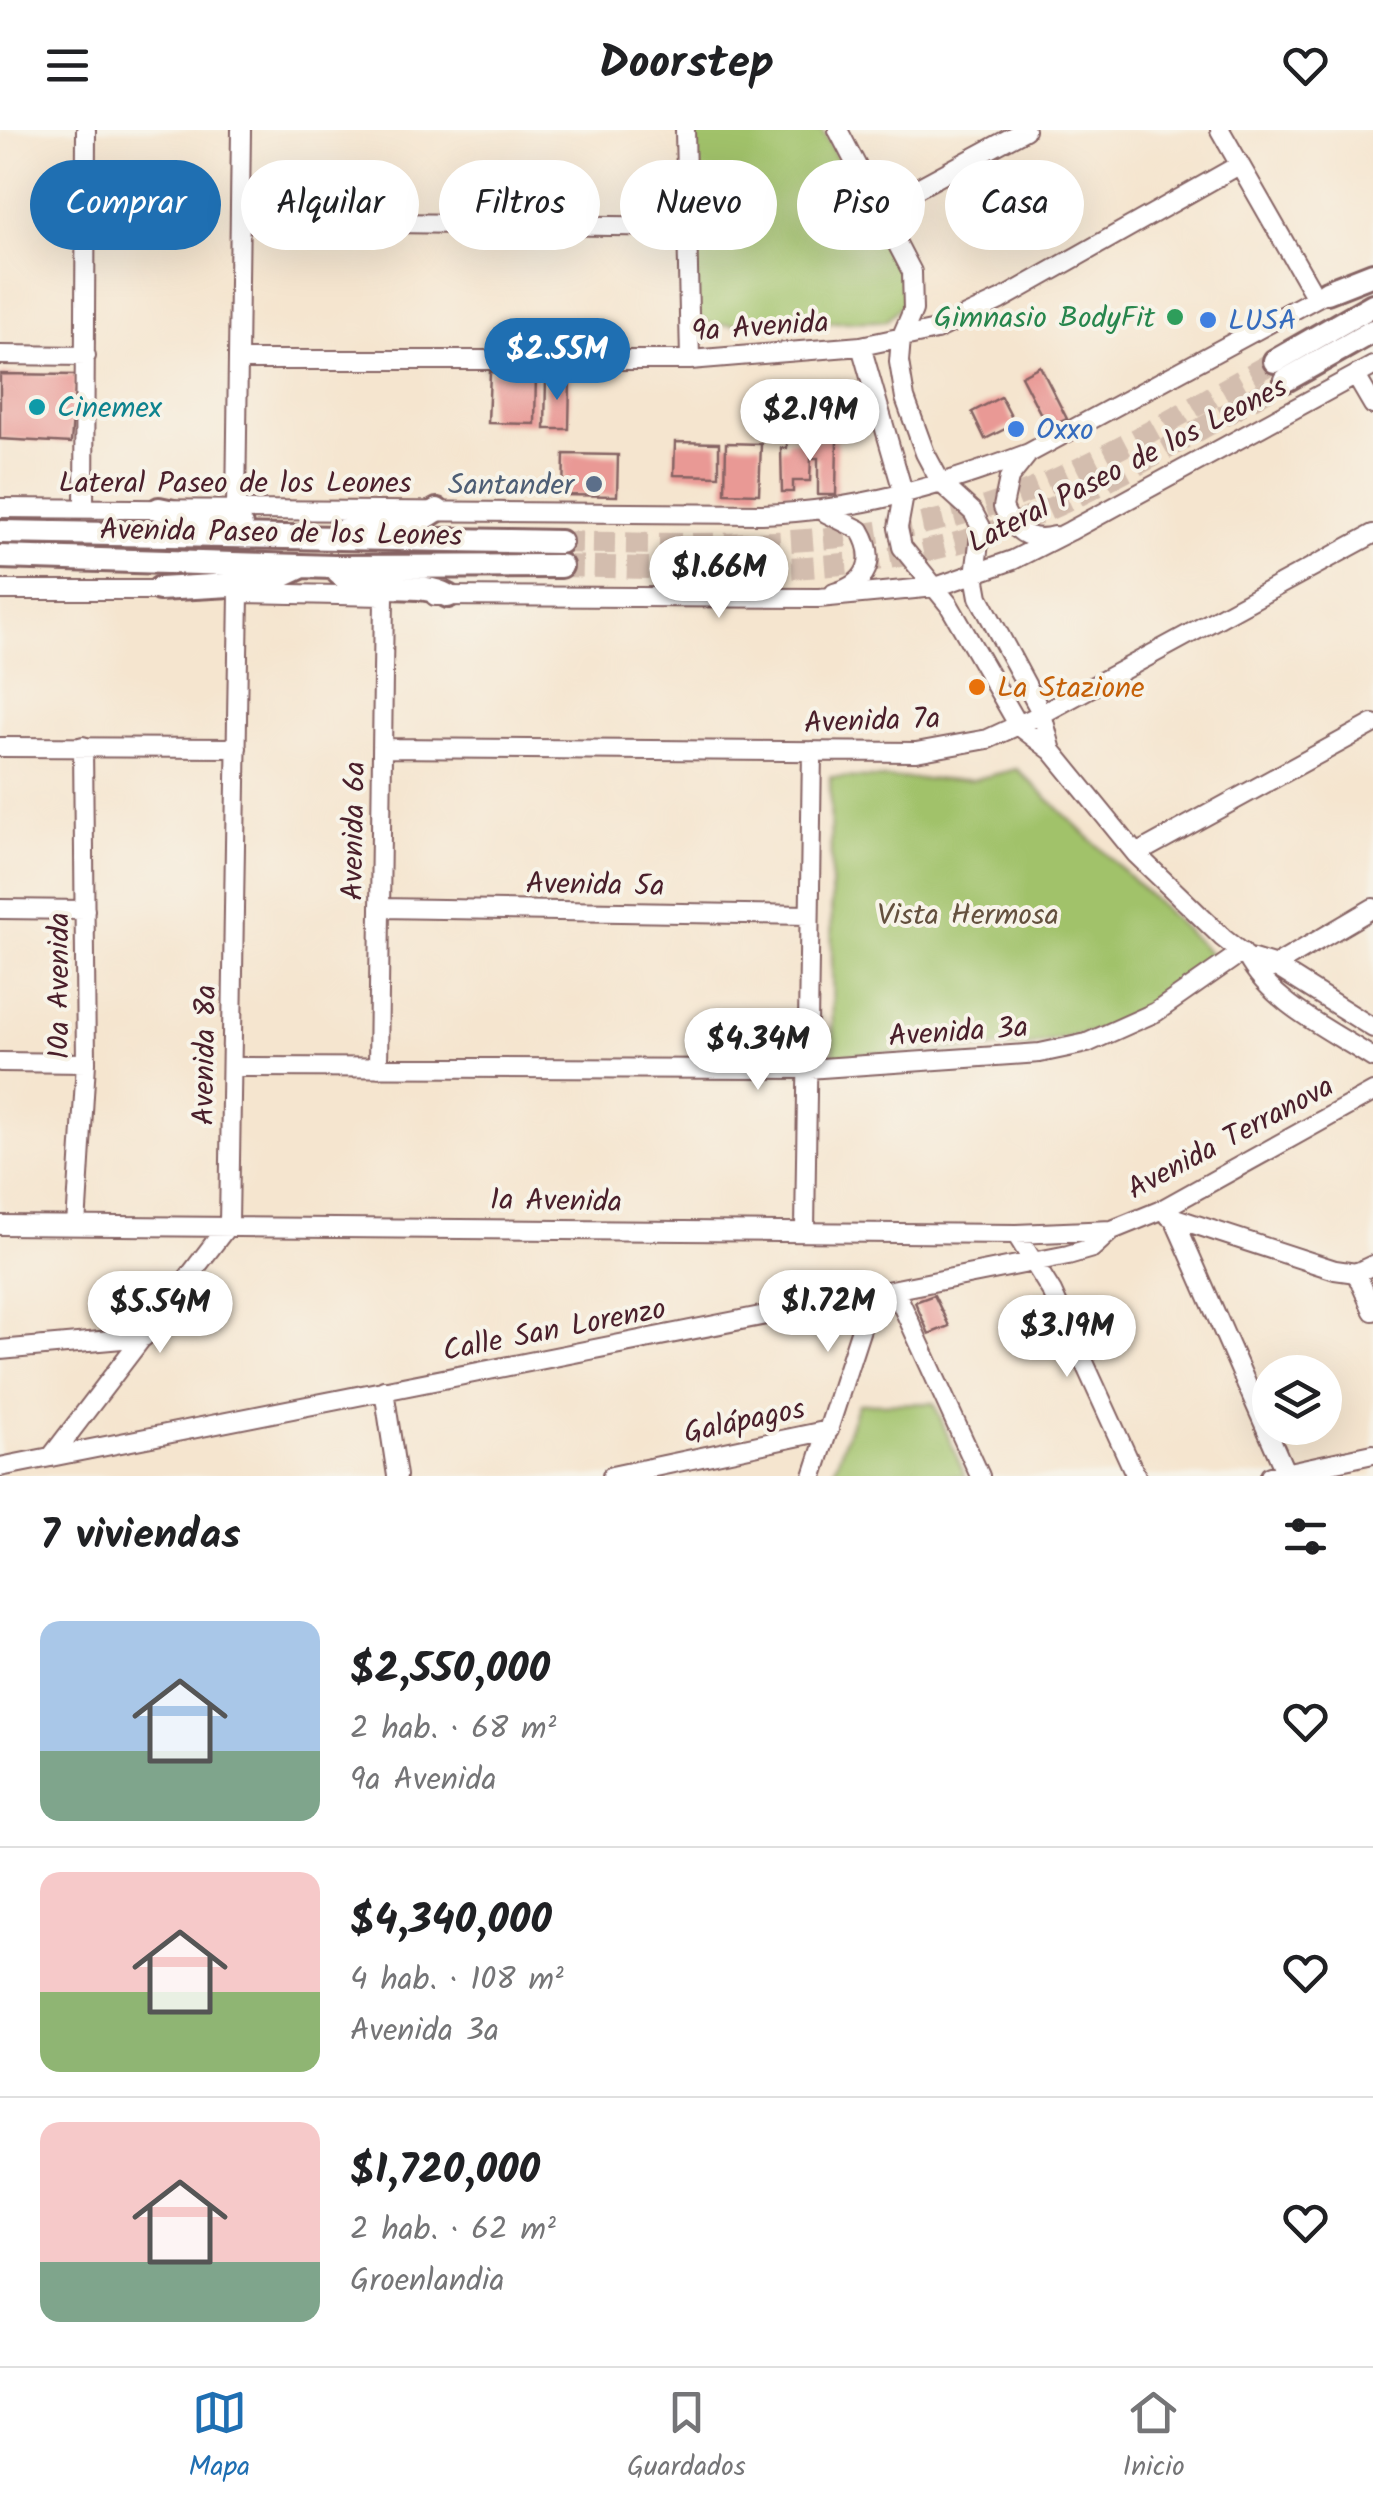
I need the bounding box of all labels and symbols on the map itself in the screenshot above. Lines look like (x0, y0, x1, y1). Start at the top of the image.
place label: Gimnasio BodyFit (934, 295, 1155, 343)
place label: LUSA (1228, 298, 1297, 346)
street label: 9a Avenida (690, 299, 830, 357)
marker: Gimnasio BodyFit (1164, 306, 1186, 328)
marker: LUSA (1197, 309, 1219, 331)
pin: $2.55M (476, 318, 638, 403)
street label: Lateral Paseo de los Leones (960, 364, 1296, 567)
pin: $2.19M (729, 379, 891, 464)
place label: Cinemex (57, 385, 163, 433)
marker: Cinemex (26, 396, 48, 418)
place label: Oxxo (1036, 407, 1094, 455)
marker: Oxxo (1005, 418, 1027, 440)
street label: Lateral Paseo de los Leones (58, 460, 412, 508)
place label: Santander (448, 462, 576, 510)
marker: Santander (583, 473, 605, 495)
street label: Avenida Paseo de los Leones (99, 507, 463, 561)
pin: $1.66M (638, 536, 800, 621)
place label: La Stazione (997, 665, 1145, 713)
marker: La Stazione (966, 676, 988, 698)
street label: Avenida 7a (803, 696, 941, 748)
street label: Avenida 6a (330, 761, 380, 901)
street label: Avenida 5a (525, 861, 665, 911)
park label: Vista Hermosa (877, 892, 1059, 940)
street label: 10a Avenida (36, 912, 84, 1060)
street label: Avenida 8a (181, 984, 231, 1126)
street label: Avenida 3a (887, 1004, 1030, 1062)
pin: $4.34M (677, 1008, 839, 1093)
street label: Avenida Terranova (1119, 1064, 1343, 1214)
street label: 1a Avenida (490, 1177, 622, 1227)
pin: $1.72M (747, 1270, 909, 1355)
pin: $5.54M (79, 1271, 241, 1356)
street label: Calle San Lorenzo (439, 1286, 670, 1376)
pin: $3.19M (986, 1295, 1148, 1380)
street label: Galápagos (679, 1386, 810, 1458)

